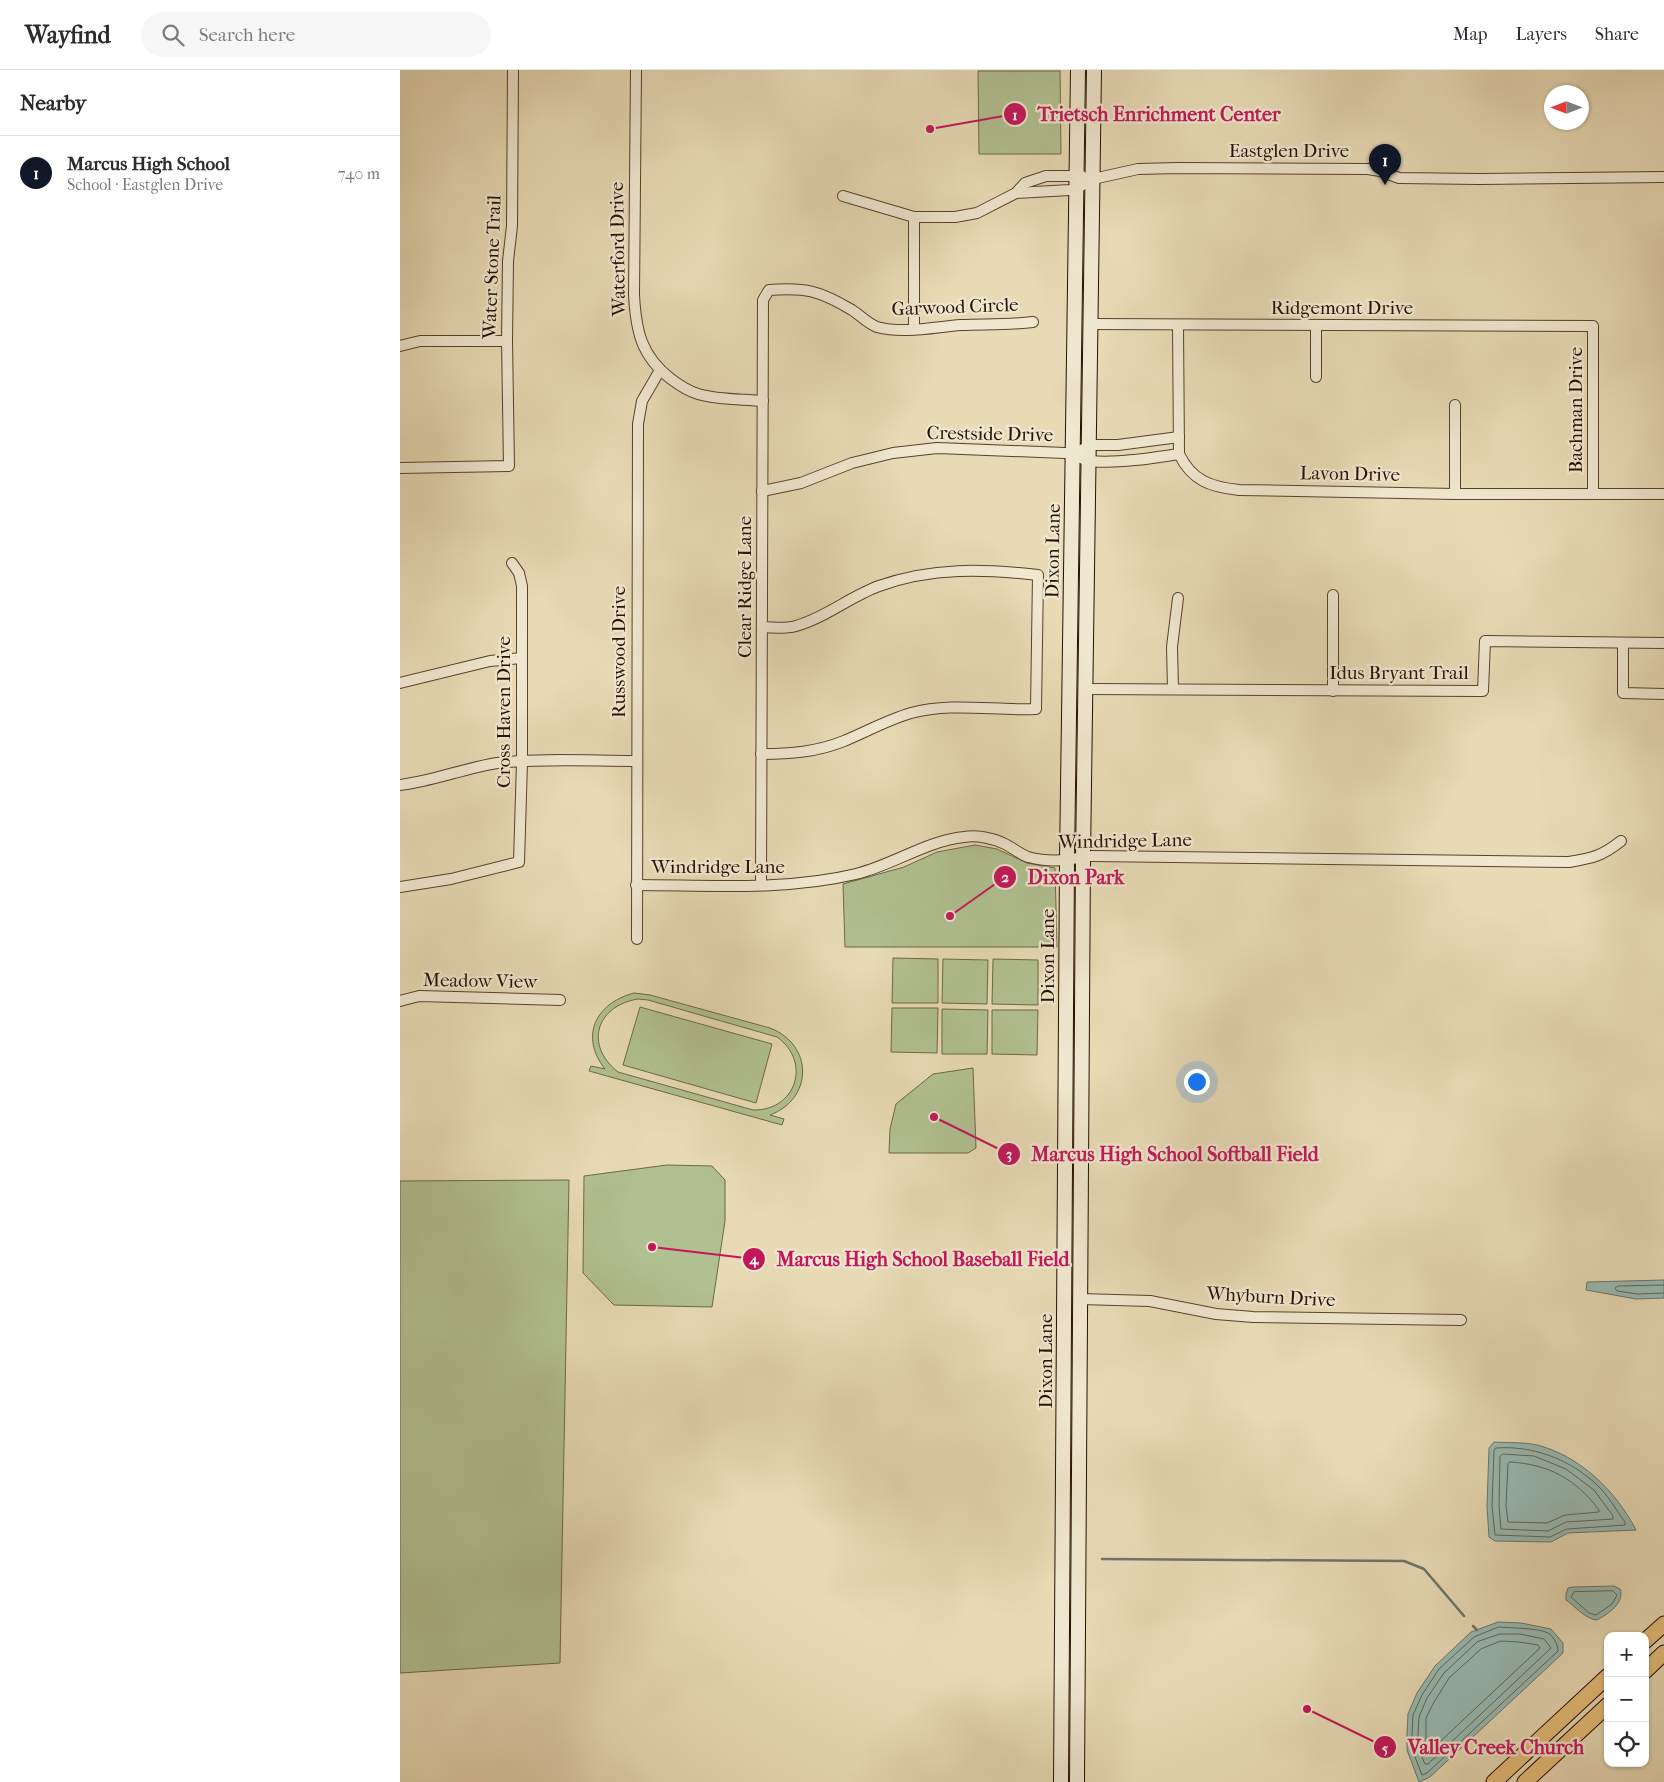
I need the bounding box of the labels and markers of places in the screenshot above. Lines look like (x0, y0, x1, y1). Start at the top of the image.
callout: Trietsch Enrichment Center (1003, 97, 1291, 132)
pin: 1 (1369, 144, 1401, 185)
callout: Dixon Park (993, 860, 1135, 895)
callout: Marcus High School Softball Field (996, 1136, 1329, 1171)
callout: Marcus High School Baseball Field (741, 1242, 1079, 1277)
callout: Valley Creek Church (1372, 1730, 1594, 1765)

